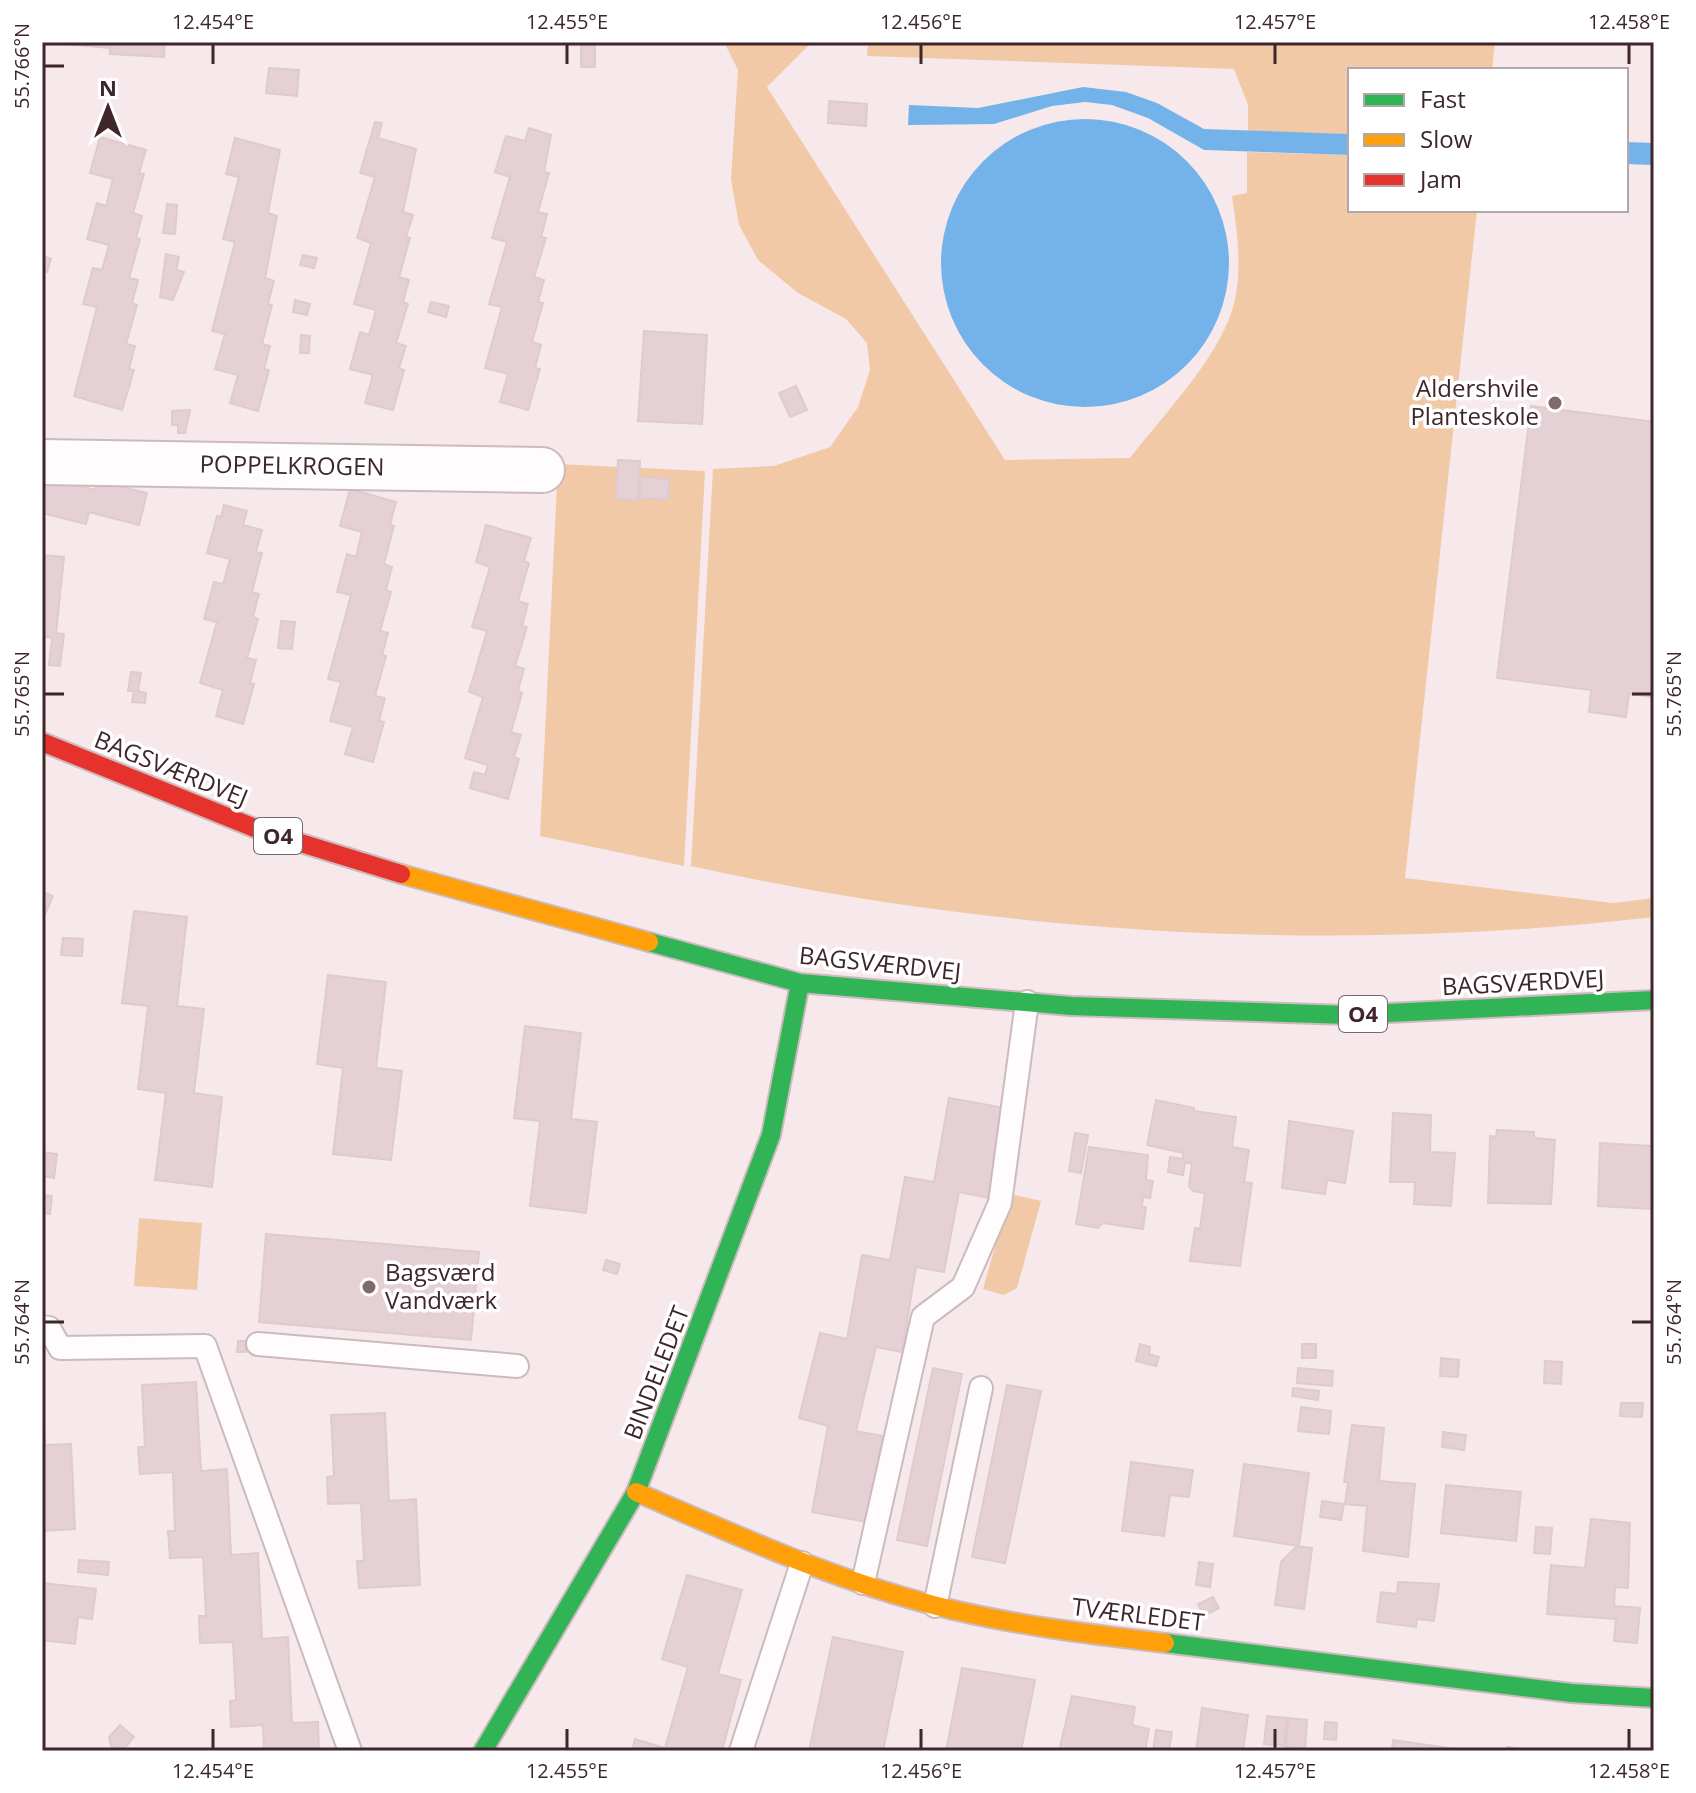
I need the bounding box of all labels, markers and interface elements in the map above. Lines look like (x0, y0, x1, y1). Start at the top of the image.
text: 12.454°E (172, 8, 254, 35)
text: 12.455°E (526, 8, 608, 35)
text: 12.456°E (880, 8, 962, 35)
text: 12.457°E (1234, 8, 1316, 35)
text: 12.458°E (1588, 8, 1670, 35)
text: 55.766°N (8, 23, 35, 109)
north arrow (68, 68, 148, 148)
legend (1348, 68, 1628, 212)
text: N (99, 72, 117, 102)
text: Fast (1420, 82, 1466, 115)
text: Slow (1420, 122, 1473, 155)
text: Jam (1418, 162, 1462, 195)
place label: Aldershvile Planteskole (1410, 371, 1539, 432)
marker: Aldershvile Planteskole (1546, 394, 1564, 412)
street label: POPPELKROGEN (199, 446, 385, 483)
text: 55.765°N (8, 651, 35, 737)
text: 55.765°N (1660, 651, 1687, 737)
street label: BAGSVÆRDVEJ (90, 722, 253, 813)
road number: O4 (254, 818, 302, 854)
street label: BAGSVÆRDVEJ (798, 938, 963, 987)
street label: BAGSVÆRDVEJ (1441, 961, 1605, 1002)
road number: O4 (1339, 996, 1387, 1032)
place label: Bagsværd Vandværk (385, 1255, 498, 1316)
marker: Bagsværd Vandværk (360, 1278, 378, 1296)
text: 55.764°N (8, 1279, 35, 1365)
text: 55.764°N (1660, 1279, 1687, 1365)
street label: BINDELEDET (615, 1301, 696, 1444)
street label: TVÆRLEDET (1070, 1589, 1206, 1638)
text: 12.454°E (172, 1757, 254, 1784)
text: 12.455°E (526, 1757, 608, 1784)
text: 12.456°E (880, 1757, 962, 1784)
text: 12.457°E (1234, 1757, 1316, 1784)
text: 12.458°E (1588, 1757, 1670, 1784)

